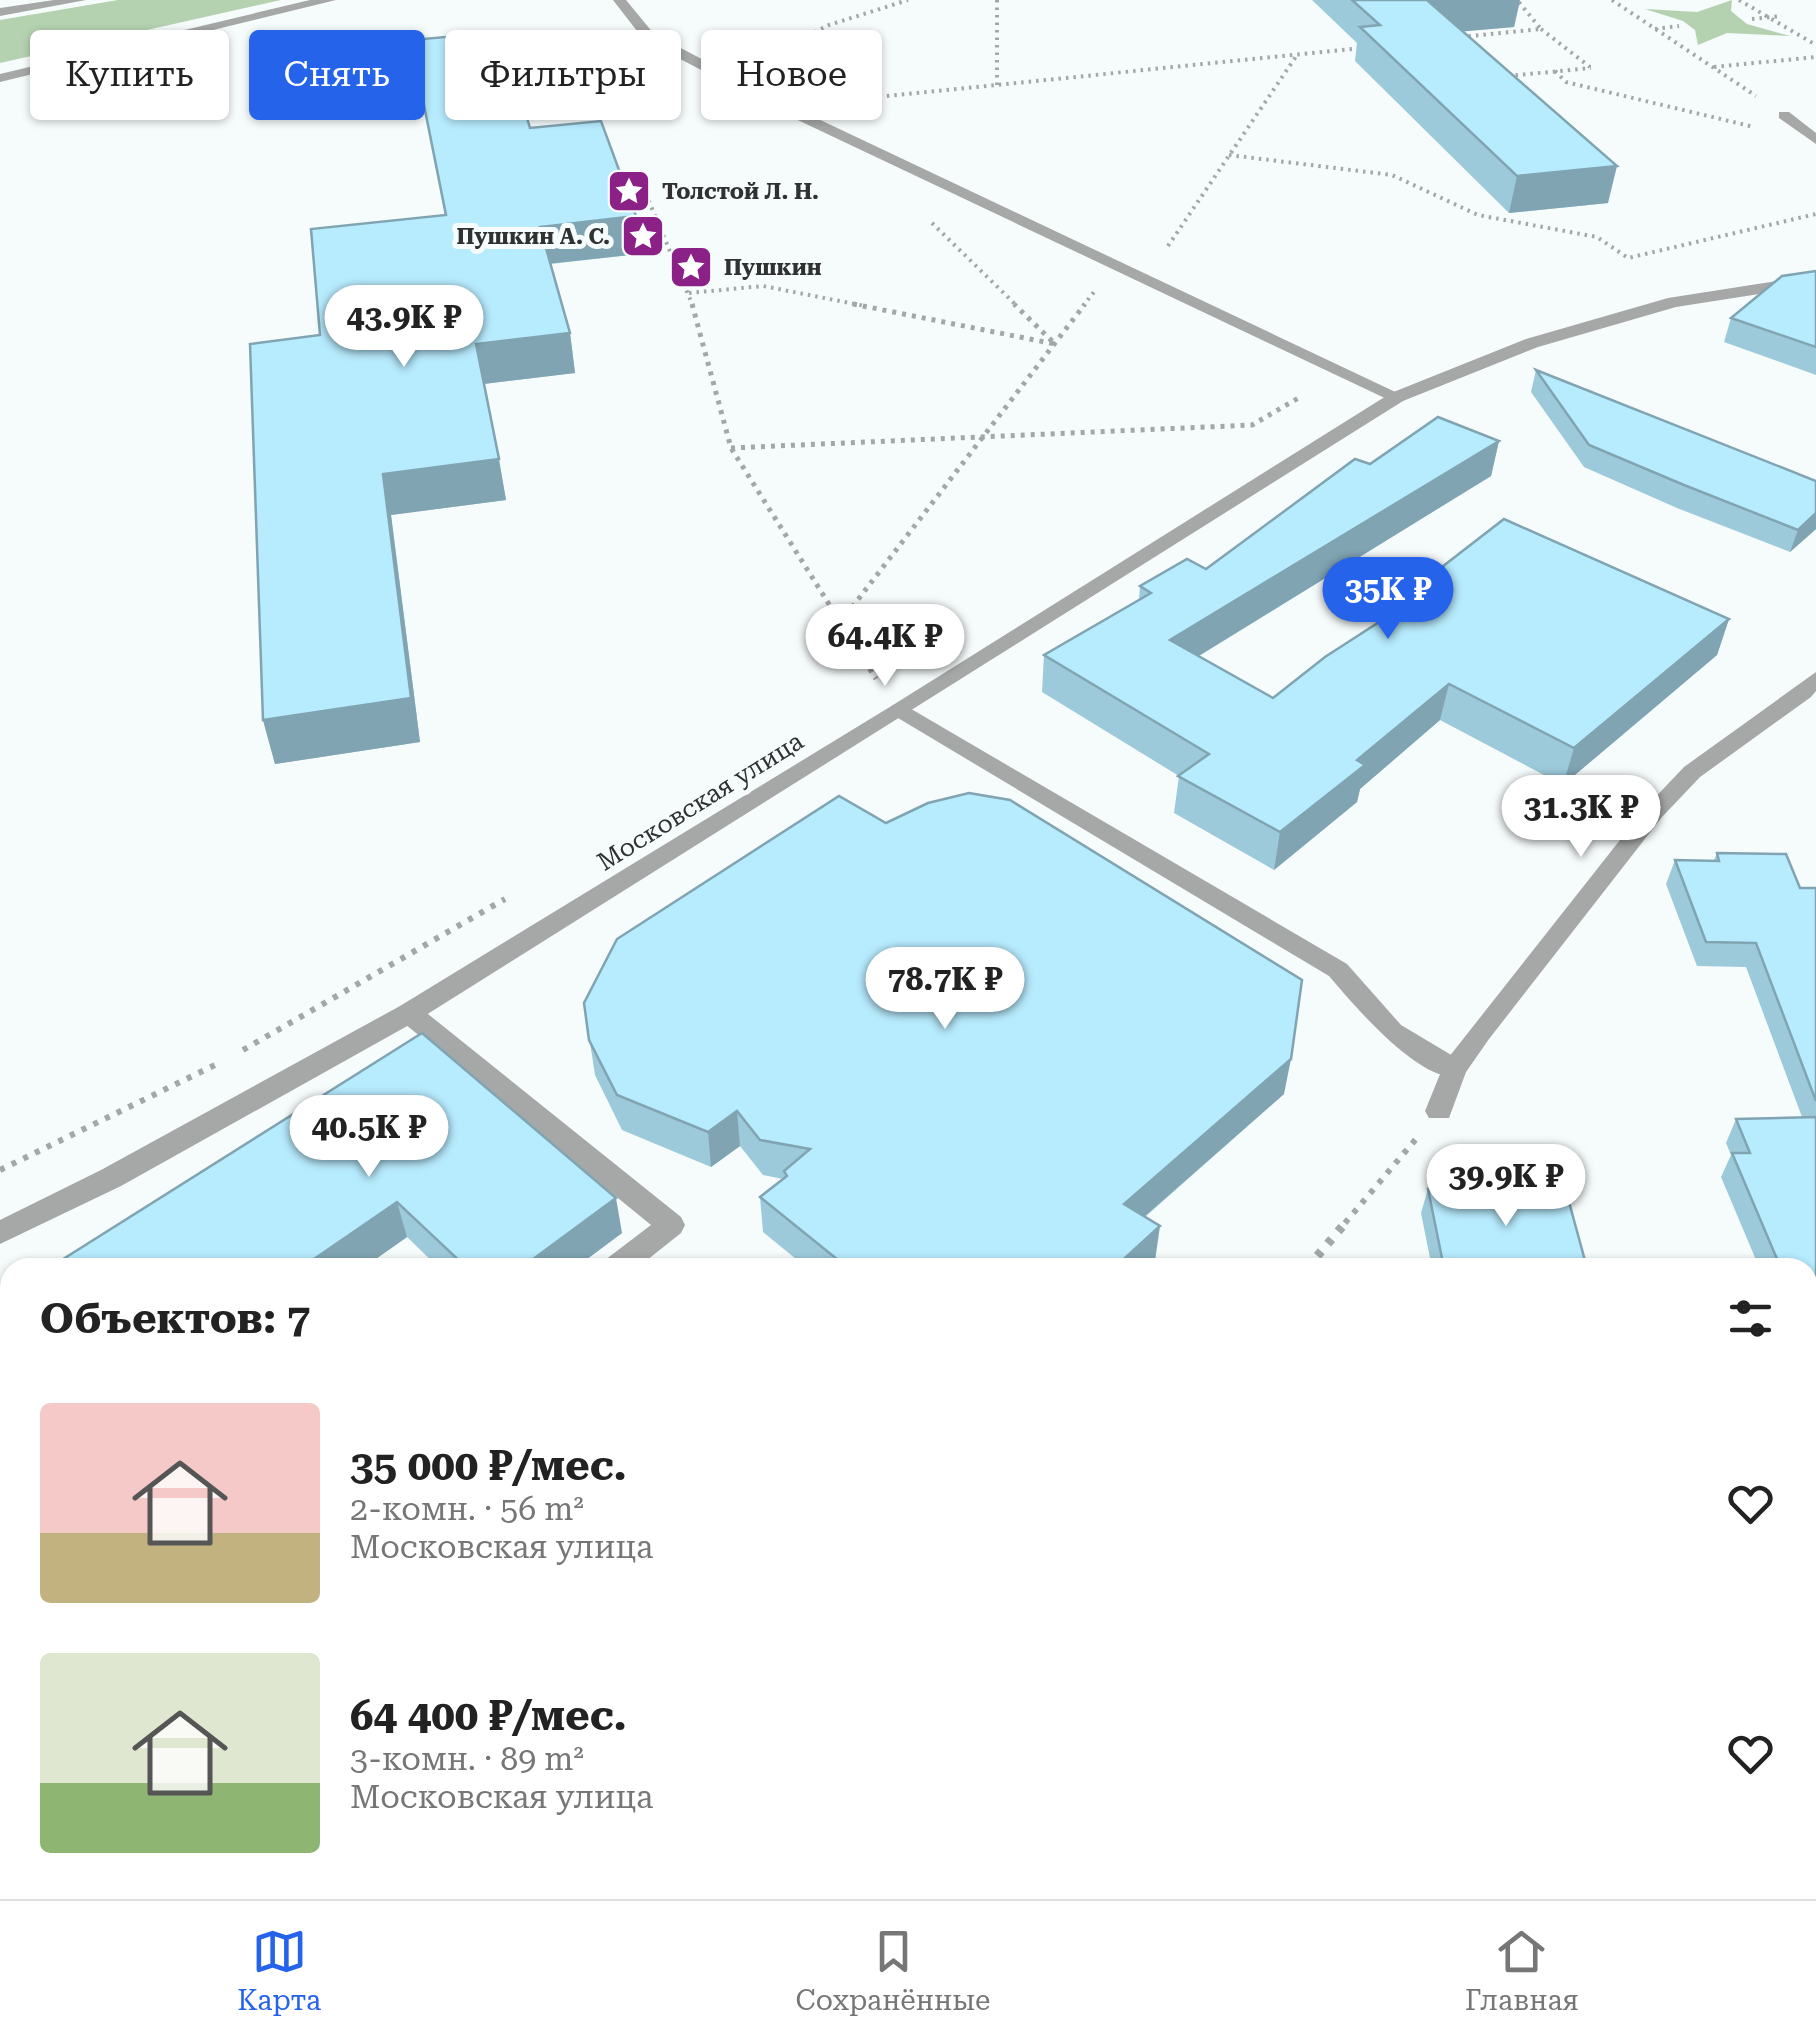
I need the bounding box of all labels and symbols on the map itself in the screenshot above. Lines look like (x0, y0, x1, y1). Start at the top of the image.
place icon: Толстой Л. Н. (606, 168, 652, 214)
place label: Толстой Л. Н. (662, 179, 819, 204)
place icon: Пушкин А. С. (620, 213, 666, 259)
place label: Пушкин А. С. (456, 224, 610, 249)
place icon: Пушкин (668, 244, 714, 290)
place label: Пушкин (724, 255, 822, 280)
pin: 43.9K ₽ (312, 285, 496, 370)
pin: 35K ₽ (1318, 557, 1458, 642)
pin: 64.4K ₽ (793, 604, 977, 689)
street label: Московская улица (592, 726, 809, 877)
pin: 31.3K ₽ (1489, 775, 1673, 860)
pin: 78.7K ₽ (853, 947, 1037, 1032)
pin: 40.5K ₽ (277, 1095, 461, 1180)
pin: 39.9K ₽ (1414, 1144, 1598, 1229)

